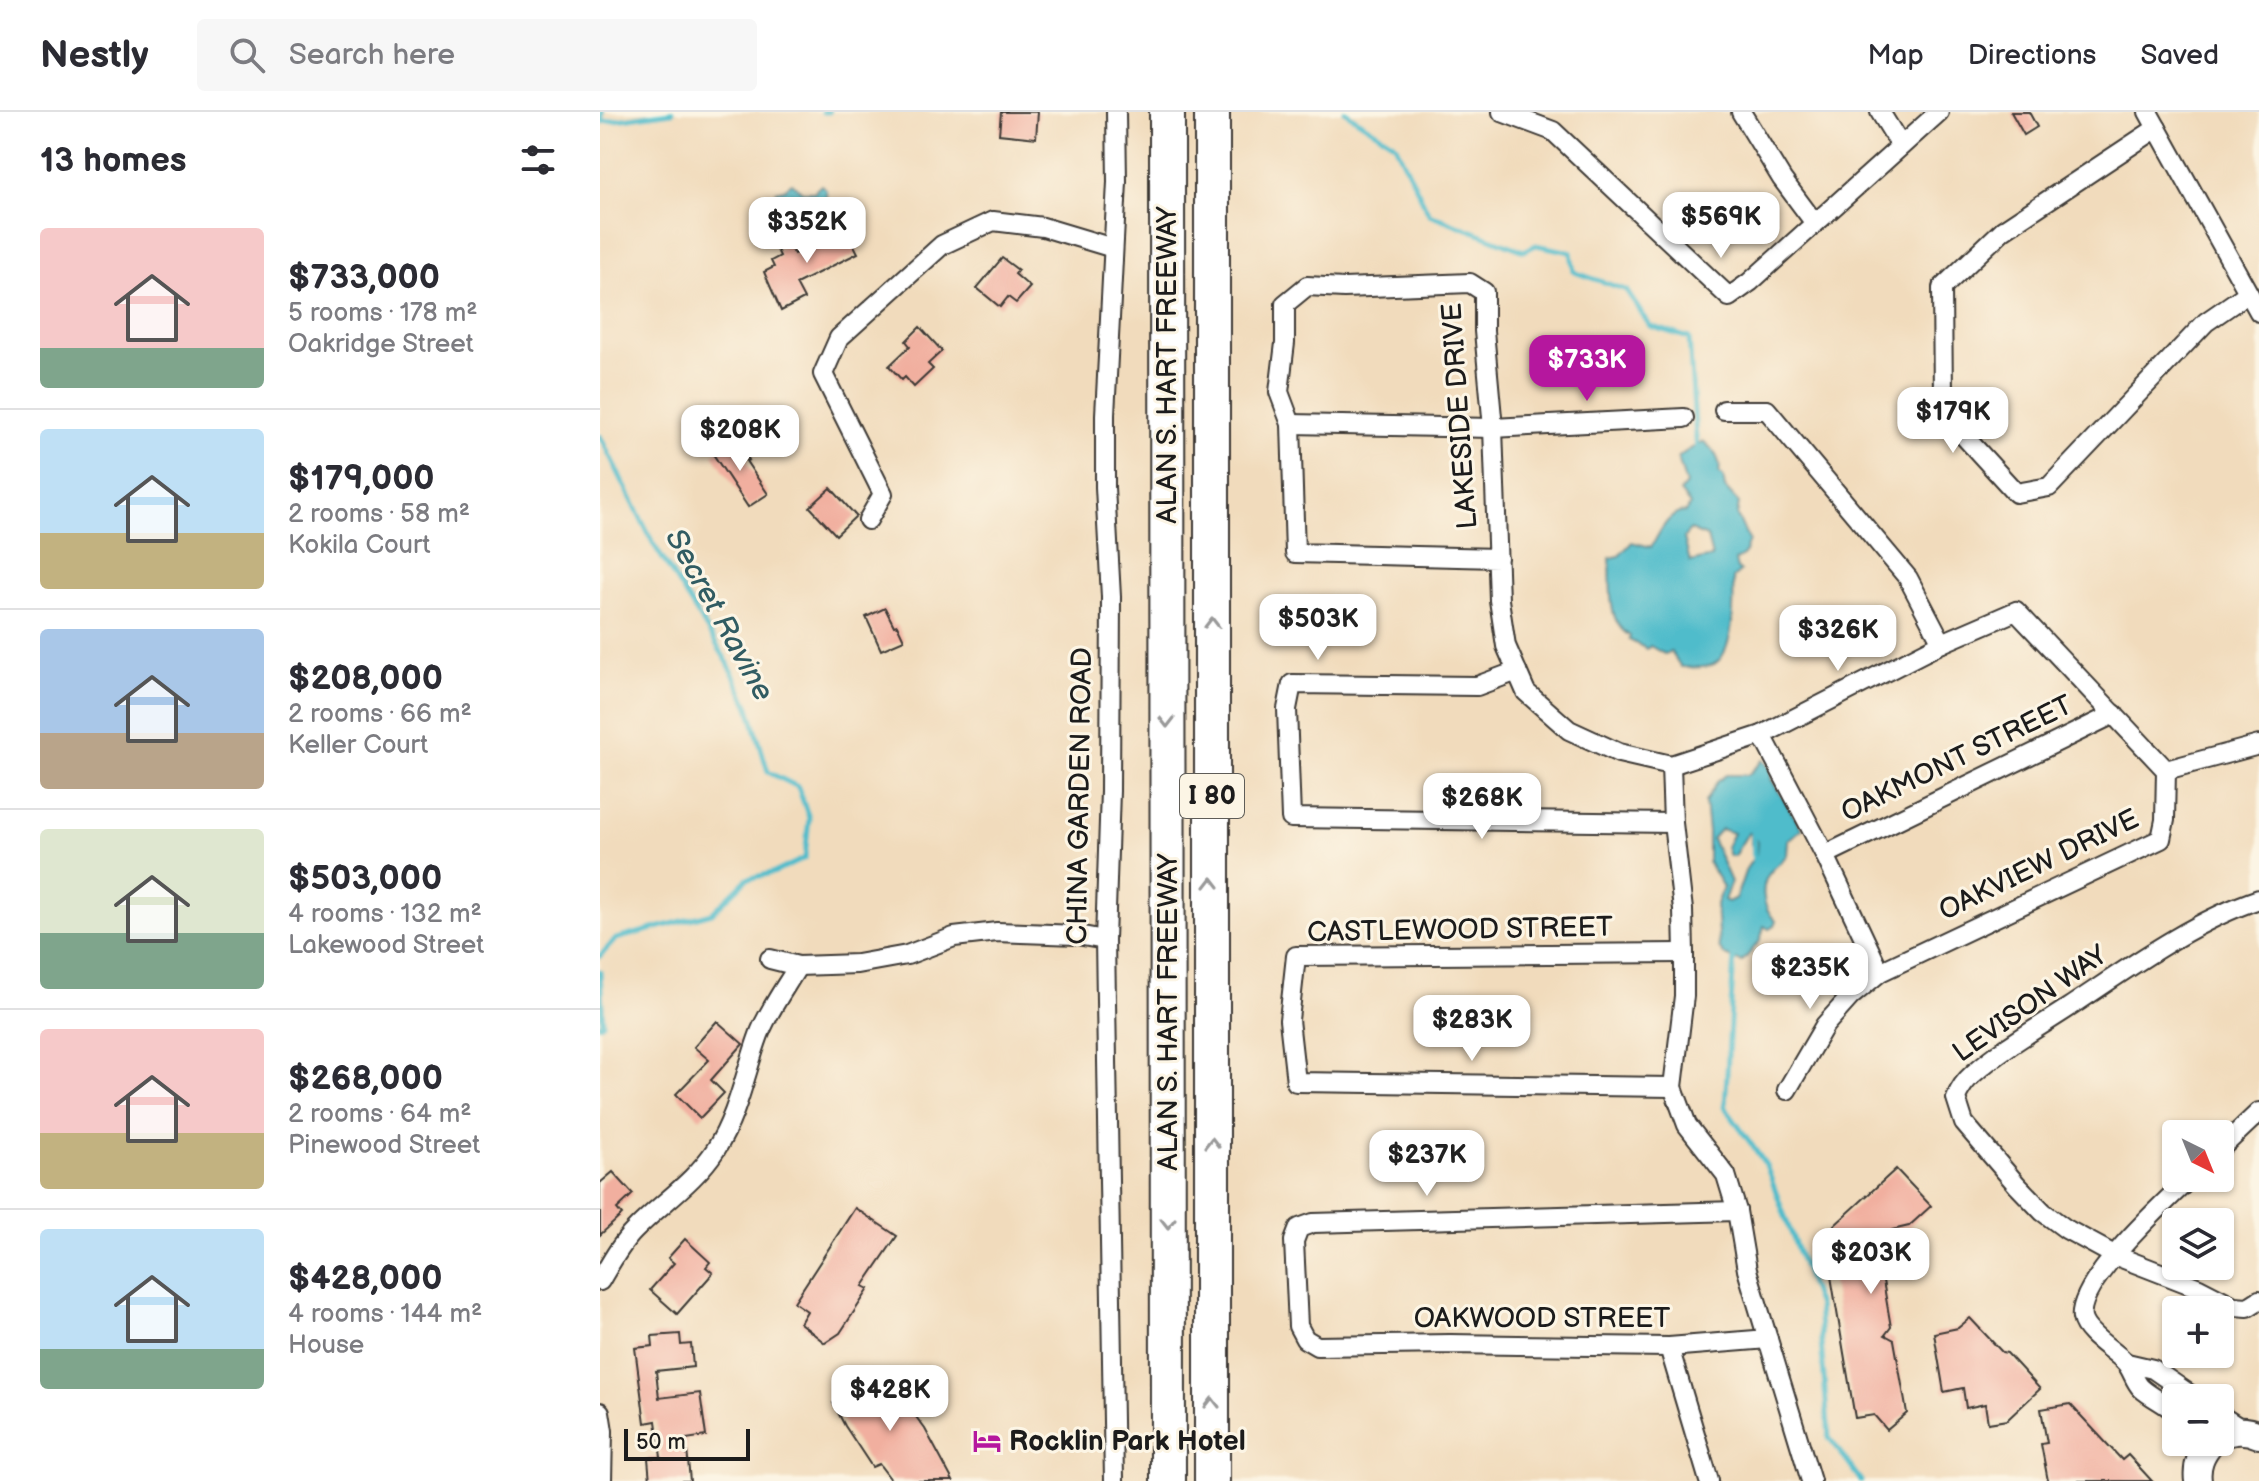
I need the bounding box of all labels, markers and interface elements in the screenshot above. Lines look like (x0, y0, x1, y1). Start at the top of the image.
search box (197, 19, 757, 91)
text: Nestly (40, 33, 149, 78)
icon: search (225, 33, 269, 77)
text: Search here (289, 37, 455, 73)
text: Map (1867, 39, 1924, 72)
text: Directions (1968, 39, 2096, 72)
text: Saved (2140, 39, 2219, 72)
icon: filters (516, 138, 560, 182)
text: 13 homes (40, 140, 187, 181)
pin: $569K (1665, 192, 1777, 260)
pin: $352K (751, 197, 863, 265)
text: $569K (1681, 202, 1761, 233)
street label: ALAN S. HART FREEWAY (1151, 206, 1184, 524)
text: $352K (767, 207, 847, 238)
text: $733,000 (288, 257, 440, 298)
icon: home (104, 260, 200, 356)
text: 5 rooms · 178 m² (288, 298, 477, 329)
street label: LAKESIDE DRIVE (1436, 302, 1484, 530)
text: Oakridge Street (288, 329, 474, 360)
pin: $733K (1531, 335, 1643, 403)
text: $733K (1547, 345, 1627, 376)
pin: $179K (1897, 387, 2009, 455)
text: $179K (1915, 397, 1991, 428)
pin: $208K (684, 405, 796, 473)
text: $208K (699, 415, 781, 446)
text: $179,000 (288, 458, 435, 499)
icon: home (104, 461, 200, 557)
text: 2 rooms · 58 m² (288, 499, 470, 530)
water label: Secret Ravine (657, 523, 781, 707)
text: Kokila Court (288, 530, 431, 561)
pin: $503K (1262, 594, 1374, 662)
text: $503K (1277, 604, 1359, 635)
pin: $326K (1782, 605, 1894, 673)
text: $326K (1797, 615, 1879, 646)
one-way arrow (1203, 616, 1221, 629)
street label: CHINA GARDEN ROAD (1061, 647, 1099, 945)
text: $208,000 (288, 658, 443, 699)
icon: home (104, 661, 200, 757)
street label: OAKMONT STREET (1836, 689, 2078, 829)
text: 2 rooms · 66 m² (288, 699, 472, 730)
one-way arrow (1158, 716, 1176, 729)
text: Keller Court (288, 730, 428, 761)
pin: $268K (1426, 773, 1538, 841)
road number: I 80 (1180, 774, 1244, 818)
text: $268K (1441, 783, 1523, 814)
street label: OAKVIEW DRIVE (1934, 802, 2144, 928)
street label: ALAN S. HART FREEWAY (1152, 853, 1185, 1171)
text: $503,000 (288, 858, 442, 899)
icon: home (104, 861, 200, 957)
one-way arrow (1203, 876, 1221, 889)
text: 4 rooms · 132 m² (288, 899, 482, 930)
street label: CASTLEWOOD STREET (1307, 911, 1613, 949)
text: Lakewood Street (288, 930, 484, 961)
street label: LEVISON WAY (1947, 938, 2114, 1069)
pin: $235K (1754, 943, 1866, 1011)
text: $235K (1770, 953, 1850, 984)
pin: $283K (1416, 995, 1528, 1063)
text: $283K (1431, 1005, 1513, 1036)
text: $268,000 (288, 1058, 443, 1099)
icon: home (104, 1061, 200, 1157)
text: 2 rooms · 64 m² (288, 1099, 472, 1130)
north arrow (2162, 1120, 2234, 1192)
map controls (2162, 1120, 2234, 1456)
text: Pinewood Street (288, 1130, 480, 1161)
pin: $237K (1371, 1130, 1483, 1198)
one-way arrow (1203, 1136, 1221, 1149)
text: $237K (1387, 1140, 1467, 1171)
button: layers (2162, 1208, 2234, 1280)
one-way arrow (1159, 1217, 1177, 1230)
pin: $203K (1815, 1228, 1927, 1296)
text: $203K (1830, 1238, 1912, 1269)
text: $428,000 (288, 1258, 442, 1299)
icon: home (104, 1261, 200, 1357)
button: + (2162, 1296, 2234, 1368)
text: 4 rooms · 144 m² (288, 1299, 482, 1330)
street label: OAKWOOD STREET (1414, 1302, 1671, 1335)
text: House (288, 1330, 364, 1361)
pin: $428K (834, 1365, 946, 1433)
text: $428K (849, 1375, 931, 1406)
button: − (2162, 1384, 2234, 1456)
one-way arrow (1203, 1396, 1221, 1409)
scale bar (624, 1425, 750, 1461)
place label: Rocklin Park Hotel (1009, 1425, 1246, 1458)
hotel icon: Rocklin Park Hotel (972, 1426, 1002, 1456)
text: 50 m (636, 1429, 686, 1456)

